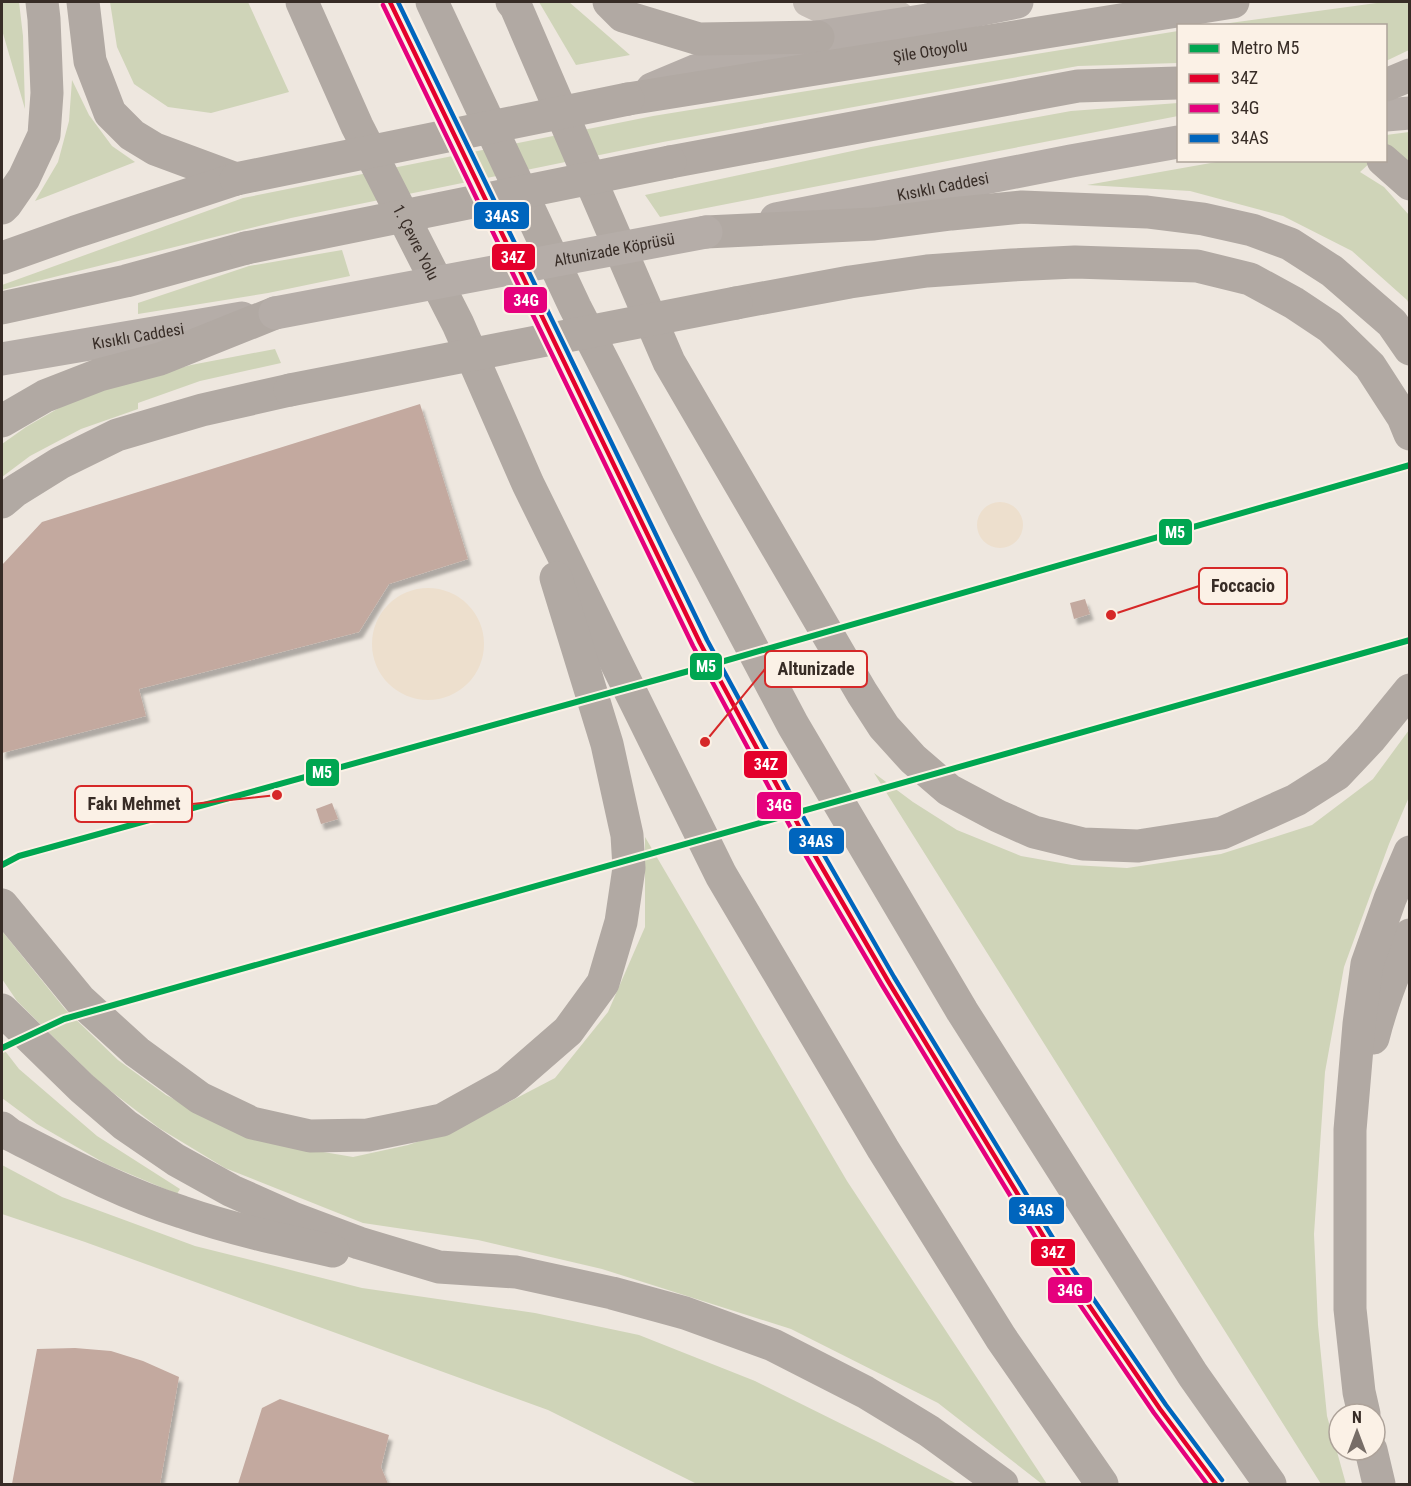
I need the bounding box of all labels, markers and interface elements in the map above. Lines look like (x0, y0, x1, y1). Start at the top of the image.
legend (1177, 24, 1387, 162)
street label: Şile Otoyolu (892, 36, 969, 66)
text: Metro M5 (1231, 37, 1299, 58)
text: 34Z (1231, 67, 1258, 88)
text: 34G (1231, 97, 1259, 118)
text: 34AS (1231, 127, 1269, 148)
street label: Kısıklı Caddesi (895, 168, 990, 205)
street label: 1. Çevre Yolu (389, 201, 443, 283)
line badge: 34AS (473, 201, 530, 230)
text: 34AS (485, 207, 520, 226)
street label: Altunizade Köprüsü (552, 229, 676, 270)
line badge: 34Z (491, 243, 536, 271)
text: 34Z (501, 248, 525, 267)
line badge: 34G (503, 286, 548, 314)
text: 34G (513, 291, 539, 310)
street label: Kısıklı Caddesi (91, 319, 186, 353)
line badge: M5 (1158, 518, 1193, 546)
text: M5 (1165, 523, 1185, 542)
callout: Foccacio (1199, 568, 1287, 604)
text: Foccacio (1211, 575, 1275, 596)
callout: Altunizade (765, 651, 867, 687)
line badge: M5 (689, 652, 723, 681)
text: M5 (696, 657, 716, 676)
text: Altunizade (777, 658, 855, 679)
line badge: 34Z (743, 750, 788, 779)
text: 34Z (754, 755, 778, 774)
line badge: M5 (305, 758, 340, 787)
text: M5 (312, 763, 332, 782)
callout: Fakı Mehmet (75, 786, 192, 822)
line badge: 34G (756, 791, 802, 820)
text: Fakı Mehmet (88, 793, 181, 814)
text: 34G (766, 796, 792, 815)
line badge: 34AS (788, 827, 845, 855)
text: 34AS (799, 832, 834, 851)
line badge: 34AS (1008, 1196, 1065, 1225)
text: 34AS (1019, 1201, 1054, 1220)
line badge: 34Z (1030, 1238, 1076, 1267)
text: 34Z (1041, 1243, 1065, 1262)
line badge: 34G (1047, 1276, 1093, 1304)
text: 34G (1057, 1281, 1083, 1300)
north arrow (1327, 1402, 1387, 1462)
text: N (1352, 1408, 1362, 1427)

